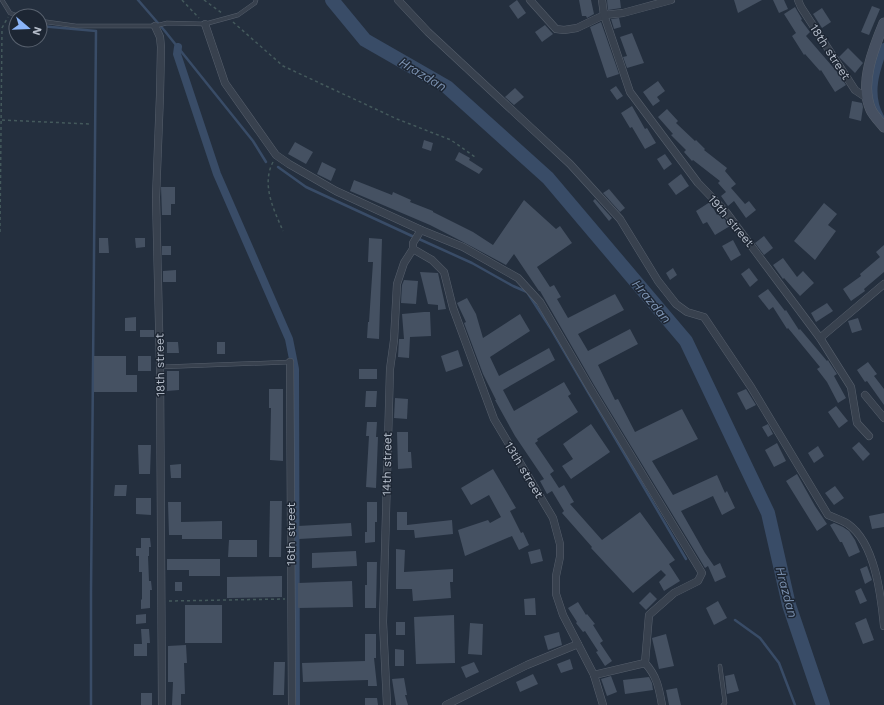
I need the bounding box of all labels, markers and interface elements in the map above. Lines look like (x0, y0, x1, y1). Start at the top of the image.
north arrow (8, 8, 48, 48)
street label: 18th street (807, 22, 853, 82)
text: N (30, 25, 44, 37)
water label: Hrazdan (396, 55, 449, 94)
street label: 19th street (705, 192, 757, 250)
water label: Hrazdan (629, 276, 674, 326)
street label: 18th street (152, 333, 168, 397)
street label: 14th street (379, 432, 395, 496)
street label: 13th street (502, 439, 546, 501)
street label: 16th street (284, 502, 298, 566)
water label: Hrazdan (773, 565, 801, 620)

